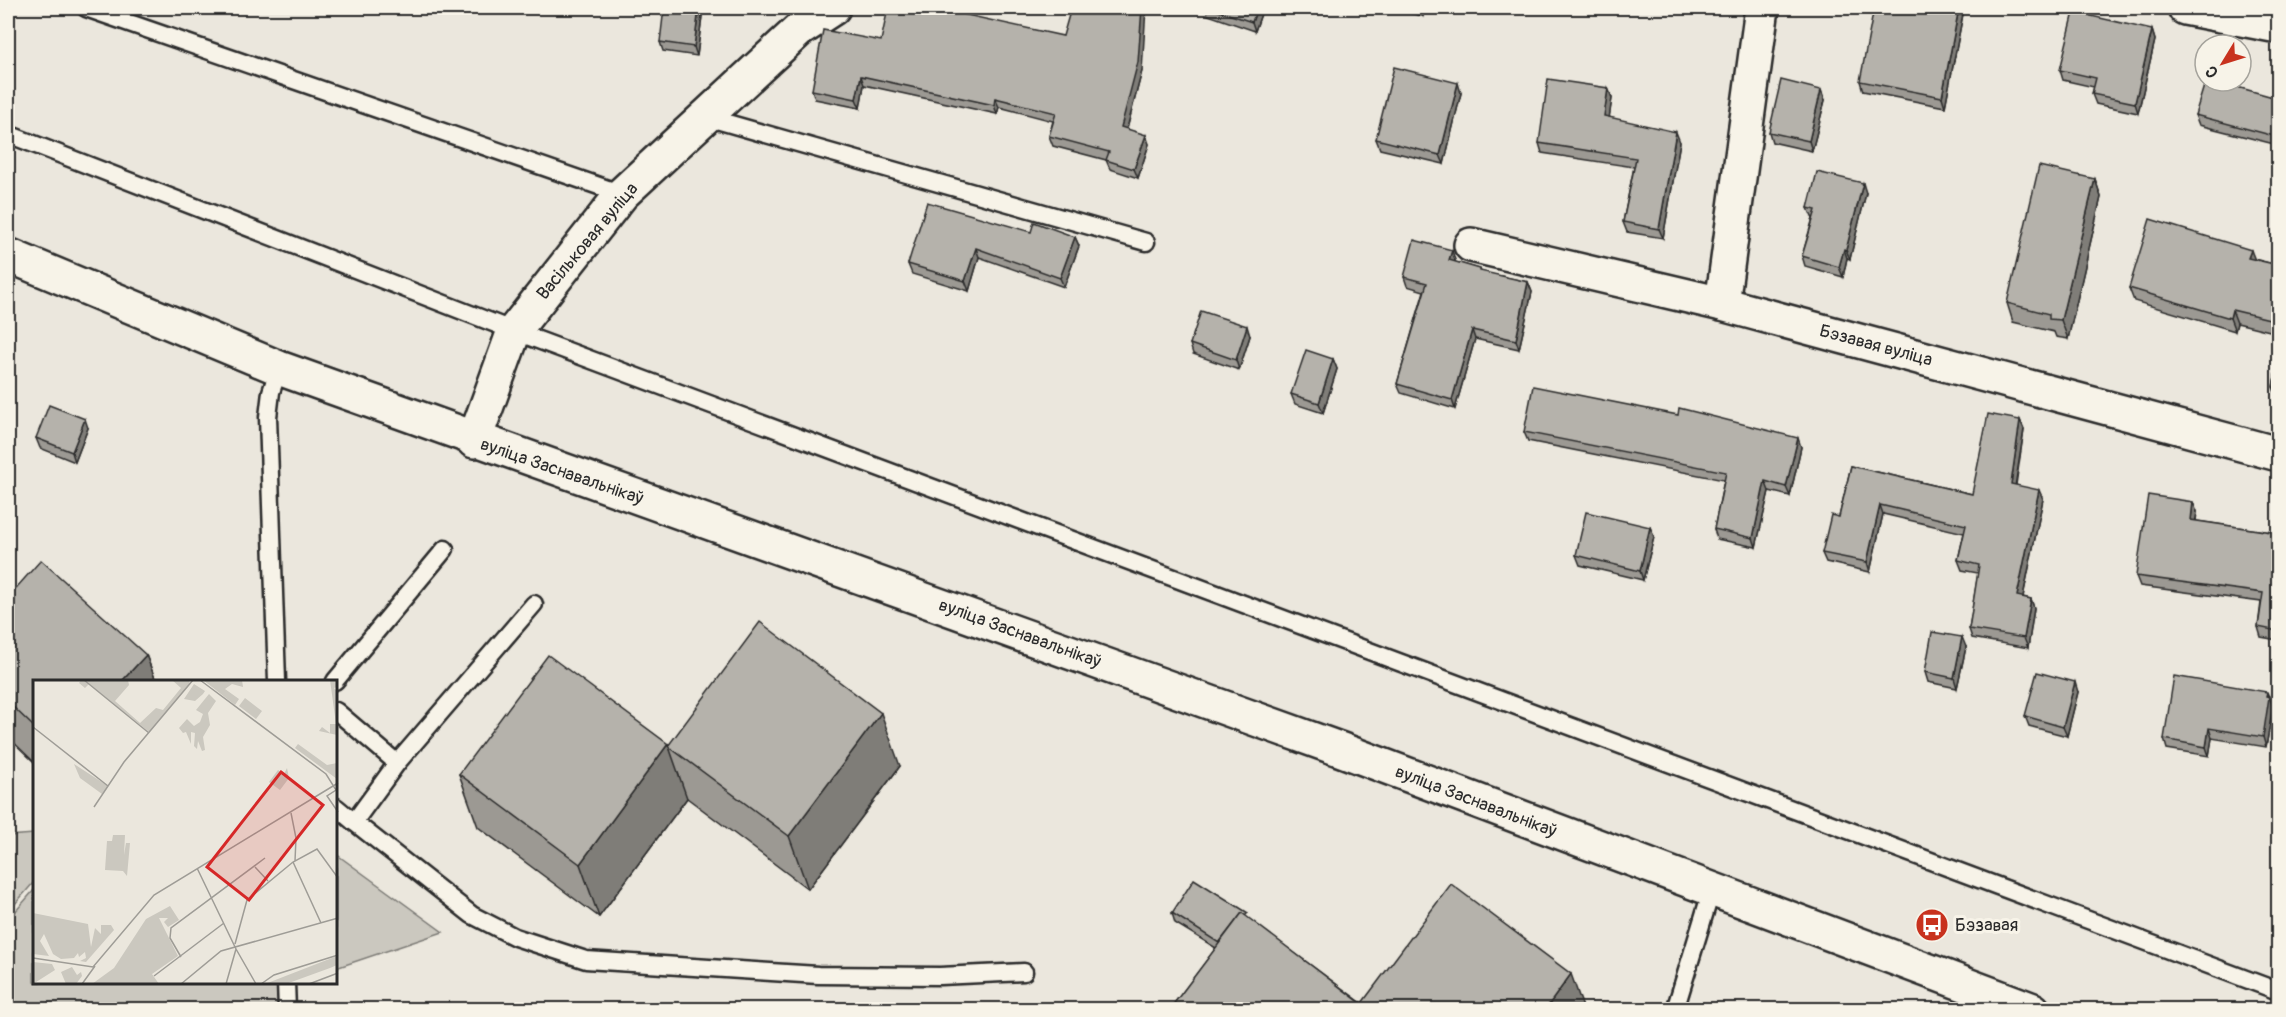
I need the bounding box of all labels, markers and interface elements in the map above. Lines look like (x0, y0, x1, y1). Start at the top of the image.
north arrow (2193, 33, 2253, 93)
text: С (2201, 61, 2223, 82)
street label: Васільковая вуліца (532, 178, 643, 305)
street label: Бэзавая вуліца (1817, 319, 1935, 372)
street label: вуліца Заснавальнікаў (477, 433, 647, 510)
street label: вуліца Заснавальнікаў (936, 593, 1104, 674)
inset map (33, 680, 338, 984)
street label: вуліца Заснавальнікаў (1392, 760, 1560, 843)
bus stop icon: Бэзавая (1914, 907, 1950, 943)
place label: Бэзавая (1955, 914, 2018, 937)

